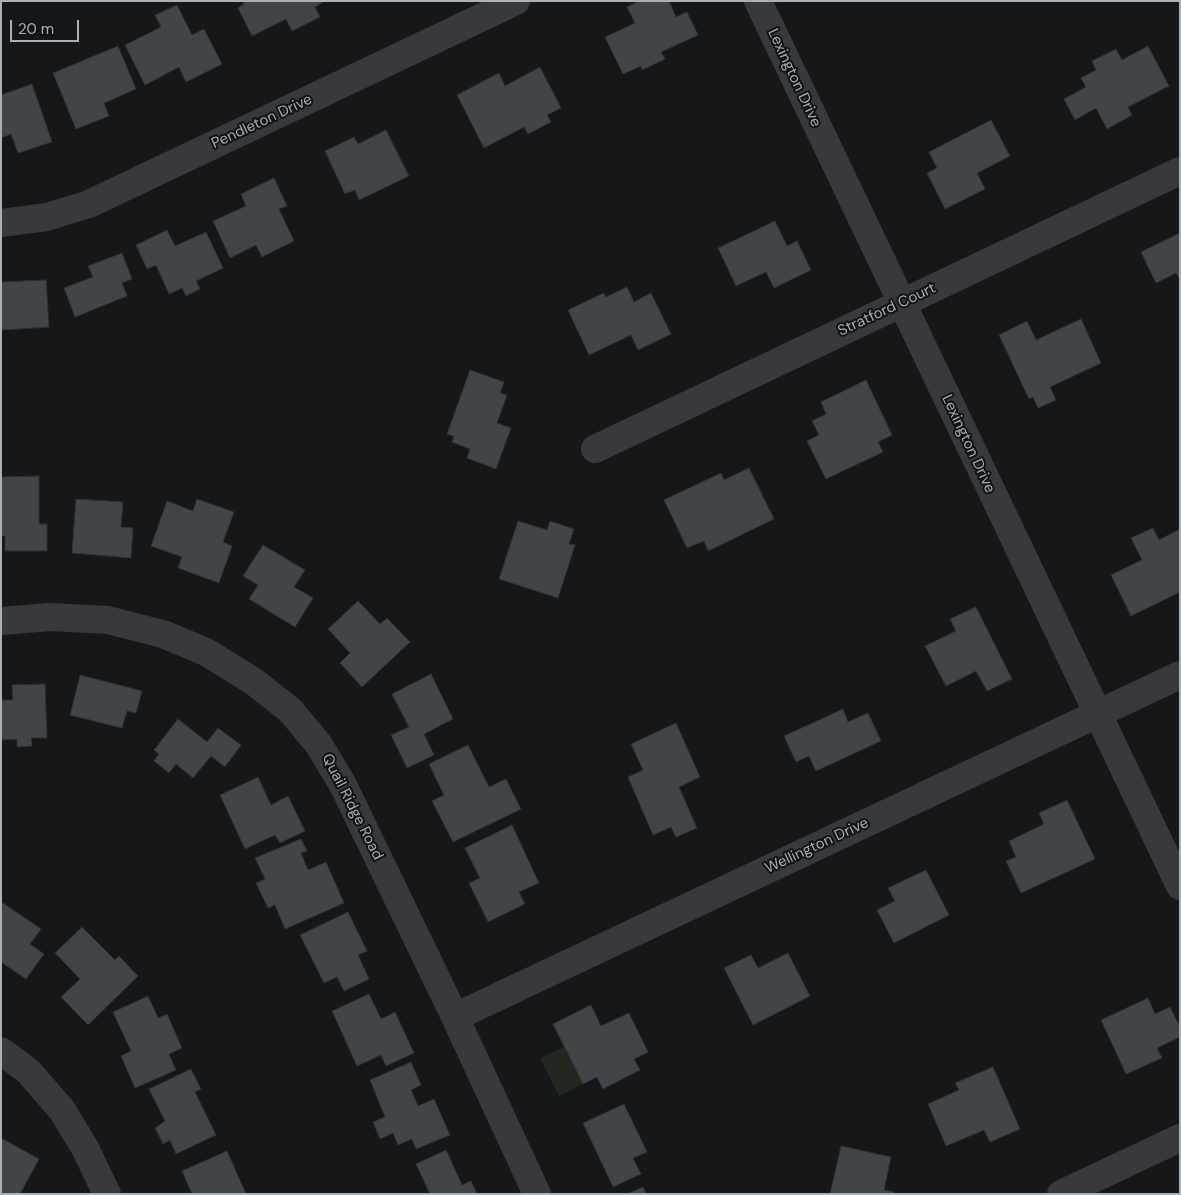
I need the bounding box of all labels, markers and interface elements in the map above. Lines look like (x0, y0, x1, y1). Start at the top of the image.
scale bar (12, 10, 81, 42)
text: 20 m (18, 19, 54, 39)
street label: Lexington Drive (763, 26, 825, 130)
street label: Pendleton Drive (209, 91, 315, 153)
street label: Stratford Court (835, 279, 939, 341)
street label: Lexington Drive (937, 392, 999, 496)
street label: Quail Ridge Road (317, 751, 387, 863)
street label: Wellington Drive (762, 814, 872, 878)

